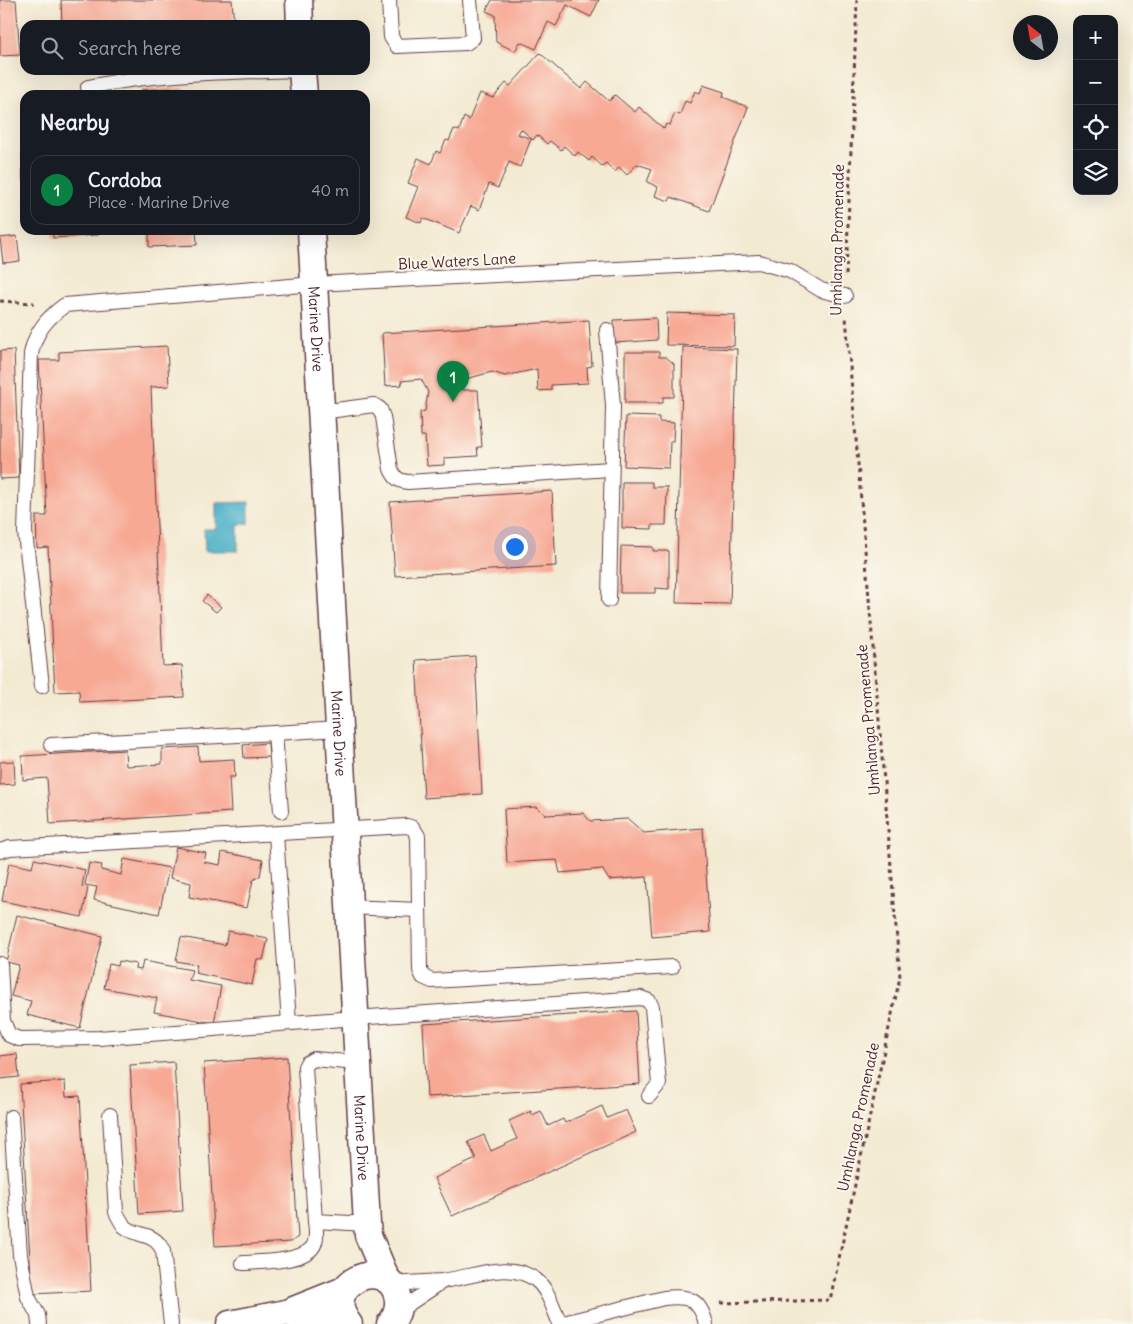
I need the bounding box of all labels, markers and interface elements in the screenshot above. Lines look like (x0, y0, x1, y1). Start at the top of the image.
north arrow (1013, 15, 1058, 60)
map controls (1073, 15, 1118, 195)
button: + (1073, 15, 1118, 60)
search box (20, 20, 370, 75)
icon: search (38, 34, 66, 62)
text: Search here (78, 36, 181, 60)
button: − (1073, 60, 1118, 105)
button: locate (1073, 105, 1118, 150)
text: Nearby (40, 109, 110, 136)
button: layers (1073, 150, 1118, 195)
street label: Umhlanga Promenade (826, 164, 848, 316)
text: Cordoba (88, 168, 162, 192)
text: 1 (54, 180, 60, 200)
text: 40 m (311, 180, 349, 200)
text: Place · Marine Drive (88, 192, 230, 212)
street label: Blue Waters Lane (398, 248, 516, 274)
street label: Marine Drive (305, 285, 328, 372)
pin: 1 (437, 361, 469, 402)
your location (502, 534, 528, 560)
street label: Umhlanga Promenade (852, 644, 884, 796)
street label: Marine Drive (327, 690, 351, 777)
street label: Umhlanga Promenade (833, 1041, 883, 1193)
street label: Marine Drive (350, 1094, 374, 1181)

